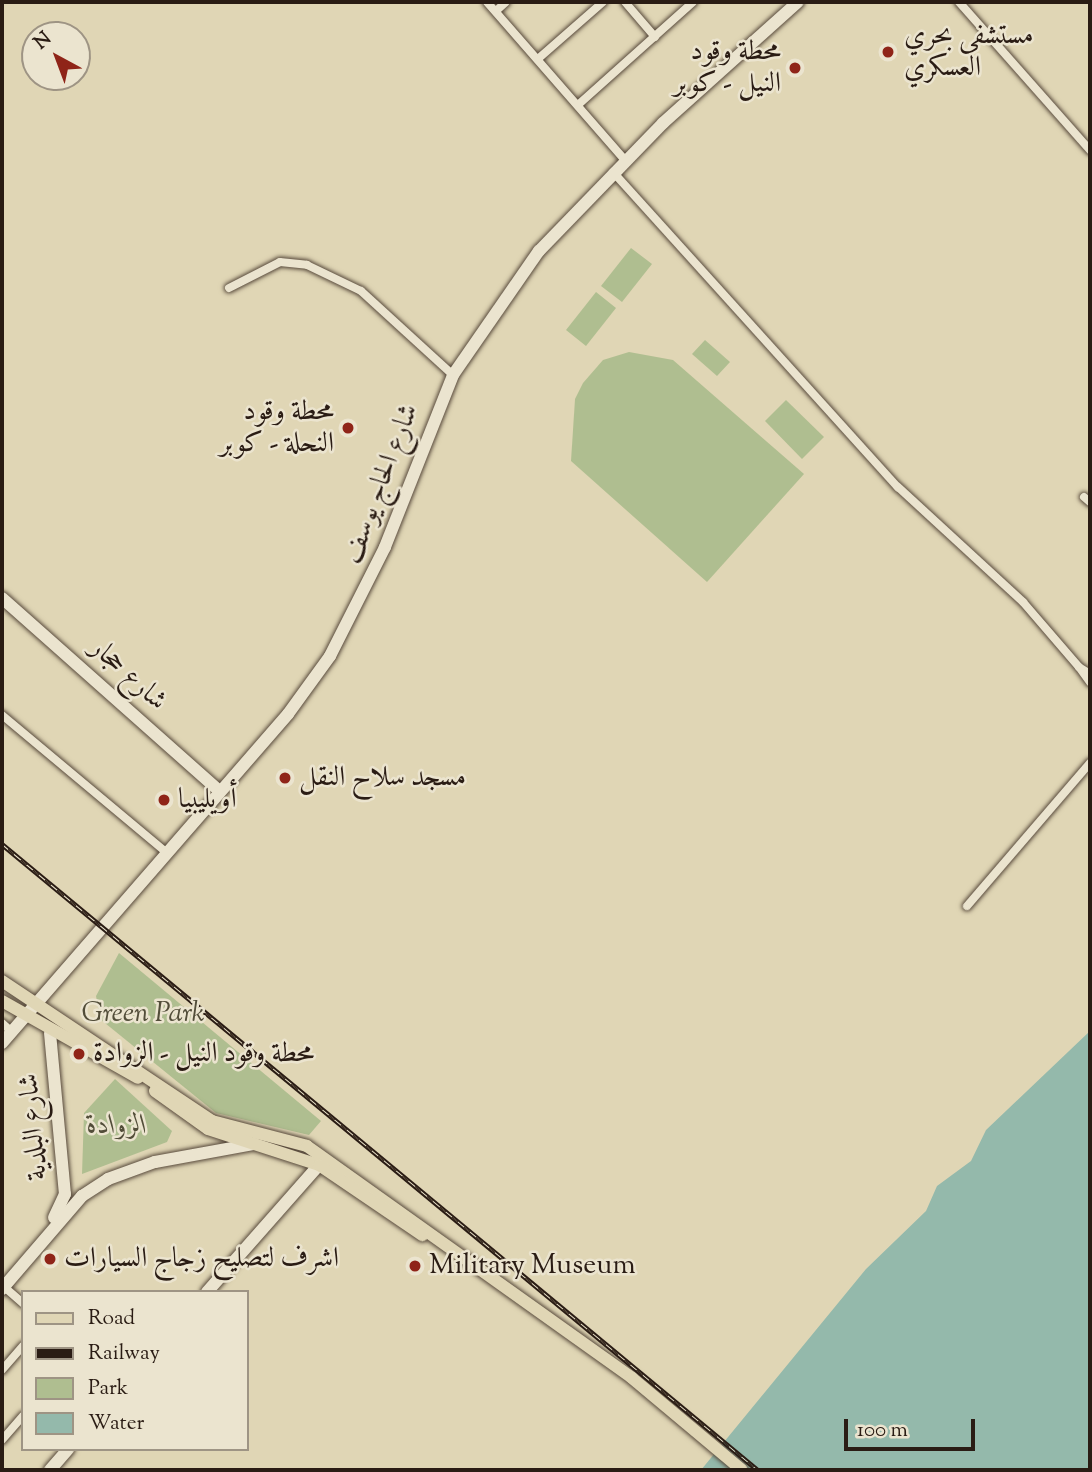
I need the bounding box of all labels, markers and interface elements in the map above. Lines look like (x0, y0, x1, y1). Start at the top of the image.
place label: مستشفى بحري العسكري (904, 19, 1034, 85)
north arrow (21, 21, 91, 91)
text: N (29, 26, 58, 56)
place label: محطة وقود النيل - كوبر (673, 35, 781, 101)
marker: مستشفى بحري العسكري (878, 42, 898, 62)
marker: محطة وقود النيل - كوبر (787, 60, 803, 76)
place label: محطة وقود النحلة - كوبر (220, 395, 334, 461)
street label: شارع الحاج يوسف (335, 399, 427, 569)
marker: محطة وقود النحلة - كوبر (340, 420, 356, 436)
street label: شارع حجار (83, 632, 173, 718)
place label: مسجد سلاح النقل (299, 761, 466, 795)
marker: مسجد سلاح النقل (277, 770, 293, 786)
place label: أويليبيا (178, 783, 237, 817)
marker: أويليبيا (156, 792, 172, 808)
park label: Green Park (81, 997, 205, 1031)
place label: محطة وقود النيل - الزوادة (93, 1037, 314, 1071)
marker: محطة وقود النيل - الزوادة (71, 1046, 87, 1062)
street label: شارع البلدية (13, 1072, 55, 1182)
park label: الزوادة (87, 1109, 147, 1143)
place label: اشرف لتصليح زجاج السيارات (64, 1242, 339, 1276)
place label: Military Museum (429, 1249, 636, 1283)
marker: اشرف لتصليح زجاج السيارات (42, 1251, 58, 1267)
marker: Military Museum (407, 1258, 423, 1274)
legend (21, 1290, 248, 1451)
text: Road (88, 1304, 135, 1334)
text: Railway (88, 1339, 160, 1369)
text: Park (88, 1374, 128, 1404)
scale bar (847, 1406, 978, 1450)
text: Water (88, 1409, 144, 1439)
text: 100 m (857, 1416, 908, 1446)

